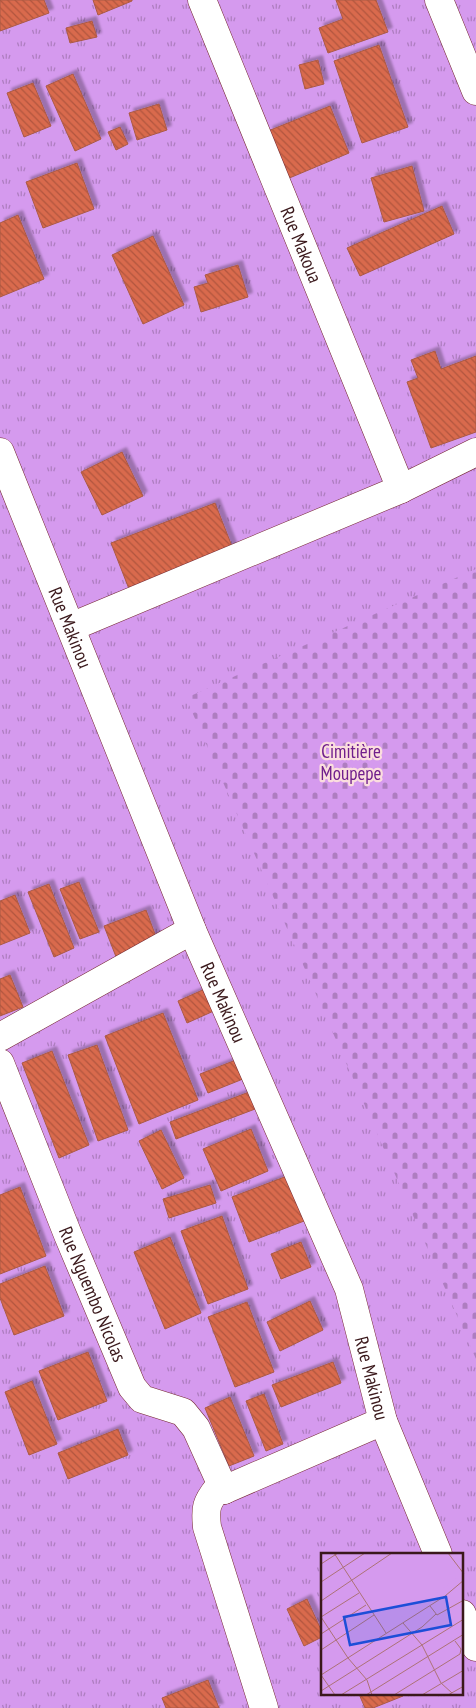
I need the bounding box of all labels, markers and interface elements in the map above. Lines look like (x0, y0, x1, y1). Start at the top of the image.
street label: Rue Makoua (275, 203, 328, 286)
street label: Rue Makinou (43, 583, 97, 671)
park label: Cimitière Moupepe (321, 739, 382, 785)
street label: Rue Makinou (196, 958, 252, 1046)
street label: Rue Nguembo Nicolas (54, 1223, 132, 1365)
street label: Rue Makinou (350, 1334, 394, 1422)
inset map (321, 1553, 464, 1696)

